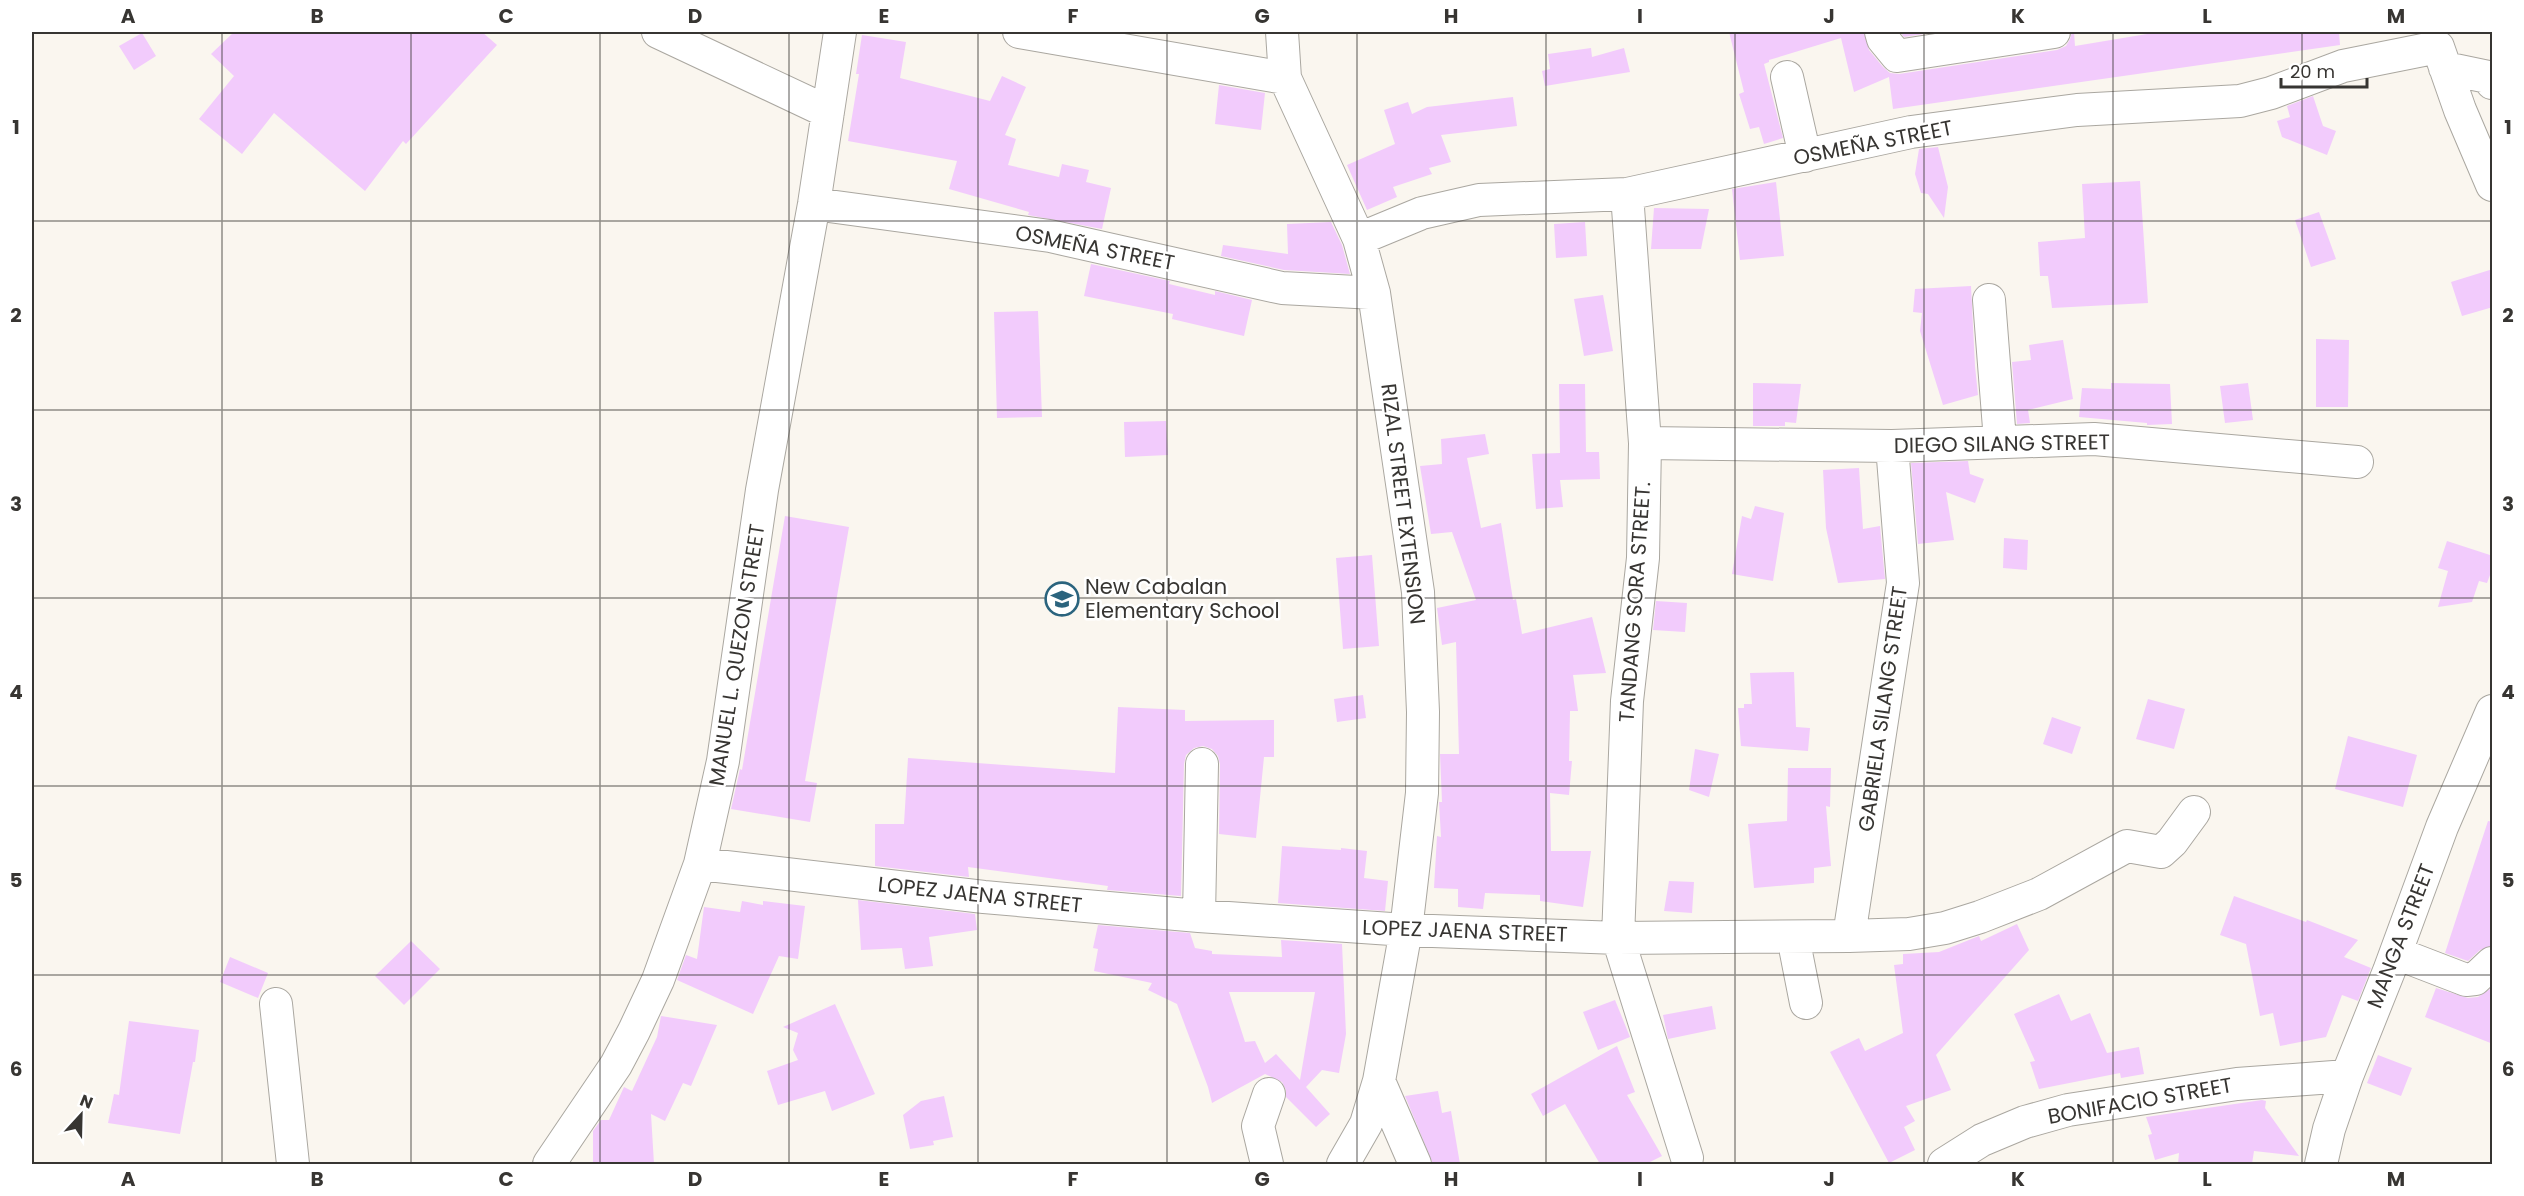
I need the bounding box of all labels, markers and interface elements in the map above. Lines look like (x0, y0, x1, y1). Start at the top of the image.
text: A (121, 2, 136, 30)
text: B (310, 2, 324, 30)
text: C (498, 2, 514, 30)
text: D (688, 2, 702, 30)
text: E (879, 2, 889, 30)
text: F (1068, 2, 1079, 30)
text: G (1254, 2, 1270, 30)
text: H (1444, 2, 1458, 30)
text: I (1637, 2, 1643, 30)
text: J (1823, 2, 1835, 30)
text: K (2011, 2, 2025, 30)
text: L (2202, 2, 2212, 30)
text: M (2387, 2, 2405, 30)
scale bar (2281, 51, 2366, 89)
text: 20 m (2290, 59, 2335, 84)
text: 1 (12, 113, 20, 141)
street label: OSMEÑA STREET (1791, 113, 1955, 172)
text: 1 (2504, 113, 2512, 141)
street label: OSMEÑA STREET (1013, 218, 1177, 277)
text: 2 (10, 301, 22, 329)
text: 2 (2502, 301, 2514, 329)
street label: RIZAL STREET EXTENSION (1374, 382, 1433, 626)
street label: DIEGO SILANG STREET (1894, 427, 2110, 460)
street label: TANDANG SORA STREET. (1612, 481, 1657, 723)
text: 3 (10, 490, 22, 518)
text: 3 (2502, 490, 2514, 518)
street label: MANUEL L. QUEZON STREET (701, 522, 772, 788)
place label: New Cabalan Elementary School (1085, 572, 1280, 625)
school or university icon: New Cabalan Elementary School (1044, 581, 1080, 617)
street label: GABRIELA SILANG STREET (1851, 584, 1914, 834)
text: 4 (9, 678, 23, 706)
text: 4 (2501, 678, 2515, 706)
street label: MANGA STREET (2360, 859, 2441, 1012)
text: 5 (10, 866, 23, 894)
text: 5 (2502, 866, 2515, 894)
street label: LOPEZ JAENA STREET (876, 869, 1084, 920)
street label: LOPEZ JAENA STREET (1362, 912, 1568, 949)
text: 6 (10, 1055, 22, 1083)
text: 6 (2502, 1055, 2514, 1083)
street label: BONIFACIO STREET (2045, 1070, 2234, 1131)
north arrow (51, 1085, 111, 1145)
text: N (77, 1089, 96, 1114)
text: A (121, 1165, 136, 1193)
text: B (310, 1165, 324, 1193)
text: C (498, 1165, 514, 1193)
text: D (688, 1165, 702, 1193)
text: E (879, 1165, 889, 1193)
text: F (1068, 1165, 1079, 1193)
text: G (1254, 1165, 1270, 1193)
text: H (1444, 1165, 1458, 1193)
text: I (1637, 1165, 1643, 1193)
text: J (1823, 1165, 1835, 1193)
text: K (2011, 1165, 2025, 1193)
text: L (2202, 1165, 2212, 1193)
text: M (2387, 1165, 2405, 1193)

